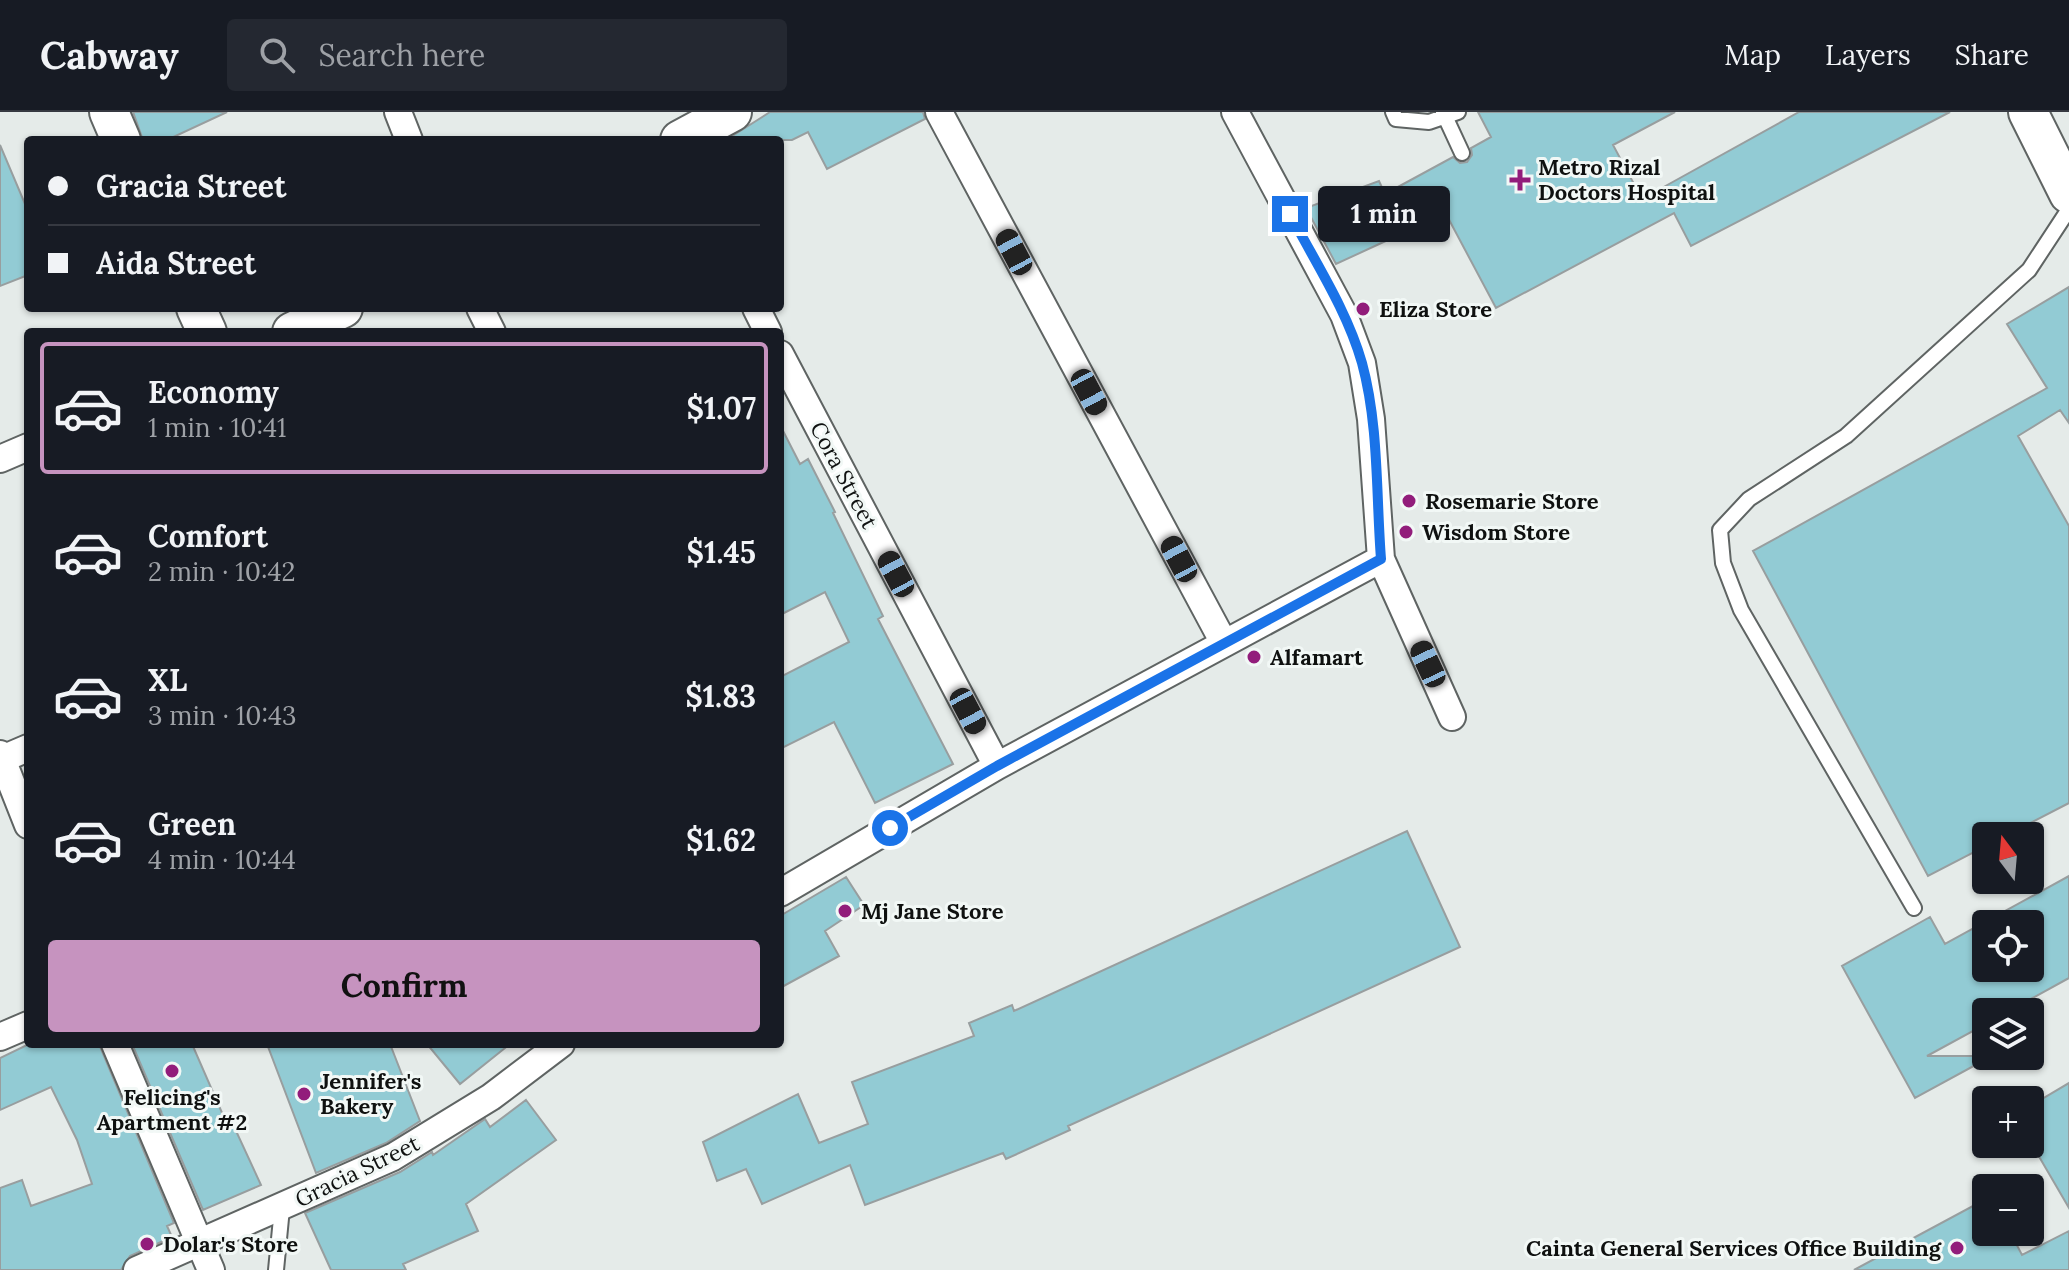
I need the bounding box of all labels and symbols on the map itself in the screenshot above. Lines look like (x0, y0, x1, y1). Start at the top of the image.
place label: Metro Rizal Doctors Hospital (1538, 153, 1715, 206)
marker: Metro Rizal Doctors Hospital (1509, 169, 1531, 191)
callout: 1 min (1318, 186, 1450, 242)
route end (1272, 196, 1308, 232)
car (992, 225, 1036, 279)
place label: Eliza Store (1379, 295, 1492, 323)
marker: Eliza Store (1354, 300, 1372, 318)
car (1067, 365, 1111, 419)
street label: Cora Street (804, 417, 884, 534)
place label: Rosemarie Store (1425, 487, 1599, 515)
marker: Rosemarie Store (1400, 492, 1418, 510)
place label: Wisdom Store (1422, 518, 1570, 546)
marker: Wisdom Store (1397, 523, 1415, 541)
car (1157, 532, 1201, 586)
car (874, 547, 918, 601)
car (1407, 637, 1449, 691)
place label: Alfamart (1270, 643, 1364, 671)
marker: Alfamart (1245, 648, 1263, 666)
car (946, 684, 990, 738)
route start (872, 810, 908, 846)
north arrow (1972, 822, 2044, 894)
place label: Mj Jane Store (861, 897, 1004, 925)
marker: Mj Jane Store (836, 902, 854, 920)
marker: Felicing's Apartment #2 (163, 1062, 181, 1080)
place label: Jennifer's Bakery (320, 1067, 421, 1120)
place label: Felicing's Apartment #2 (97, 1083, 247, 1136)
marker: Jennifer's Bakery (295, 1085, 313, 1103)
street label: Gracia Street (290, 1129, 424, 1213)
place label: Dolar's Store (163, 1230, 298, 1258)
place label: Cainta General Services Office Building (1526, 1234, 1942, 1262)
marker: Dolar's Store (138, 1235, 156, 1253)
marker: Cainta General Services Office Building (1948, 1239, 1966, 1257)

